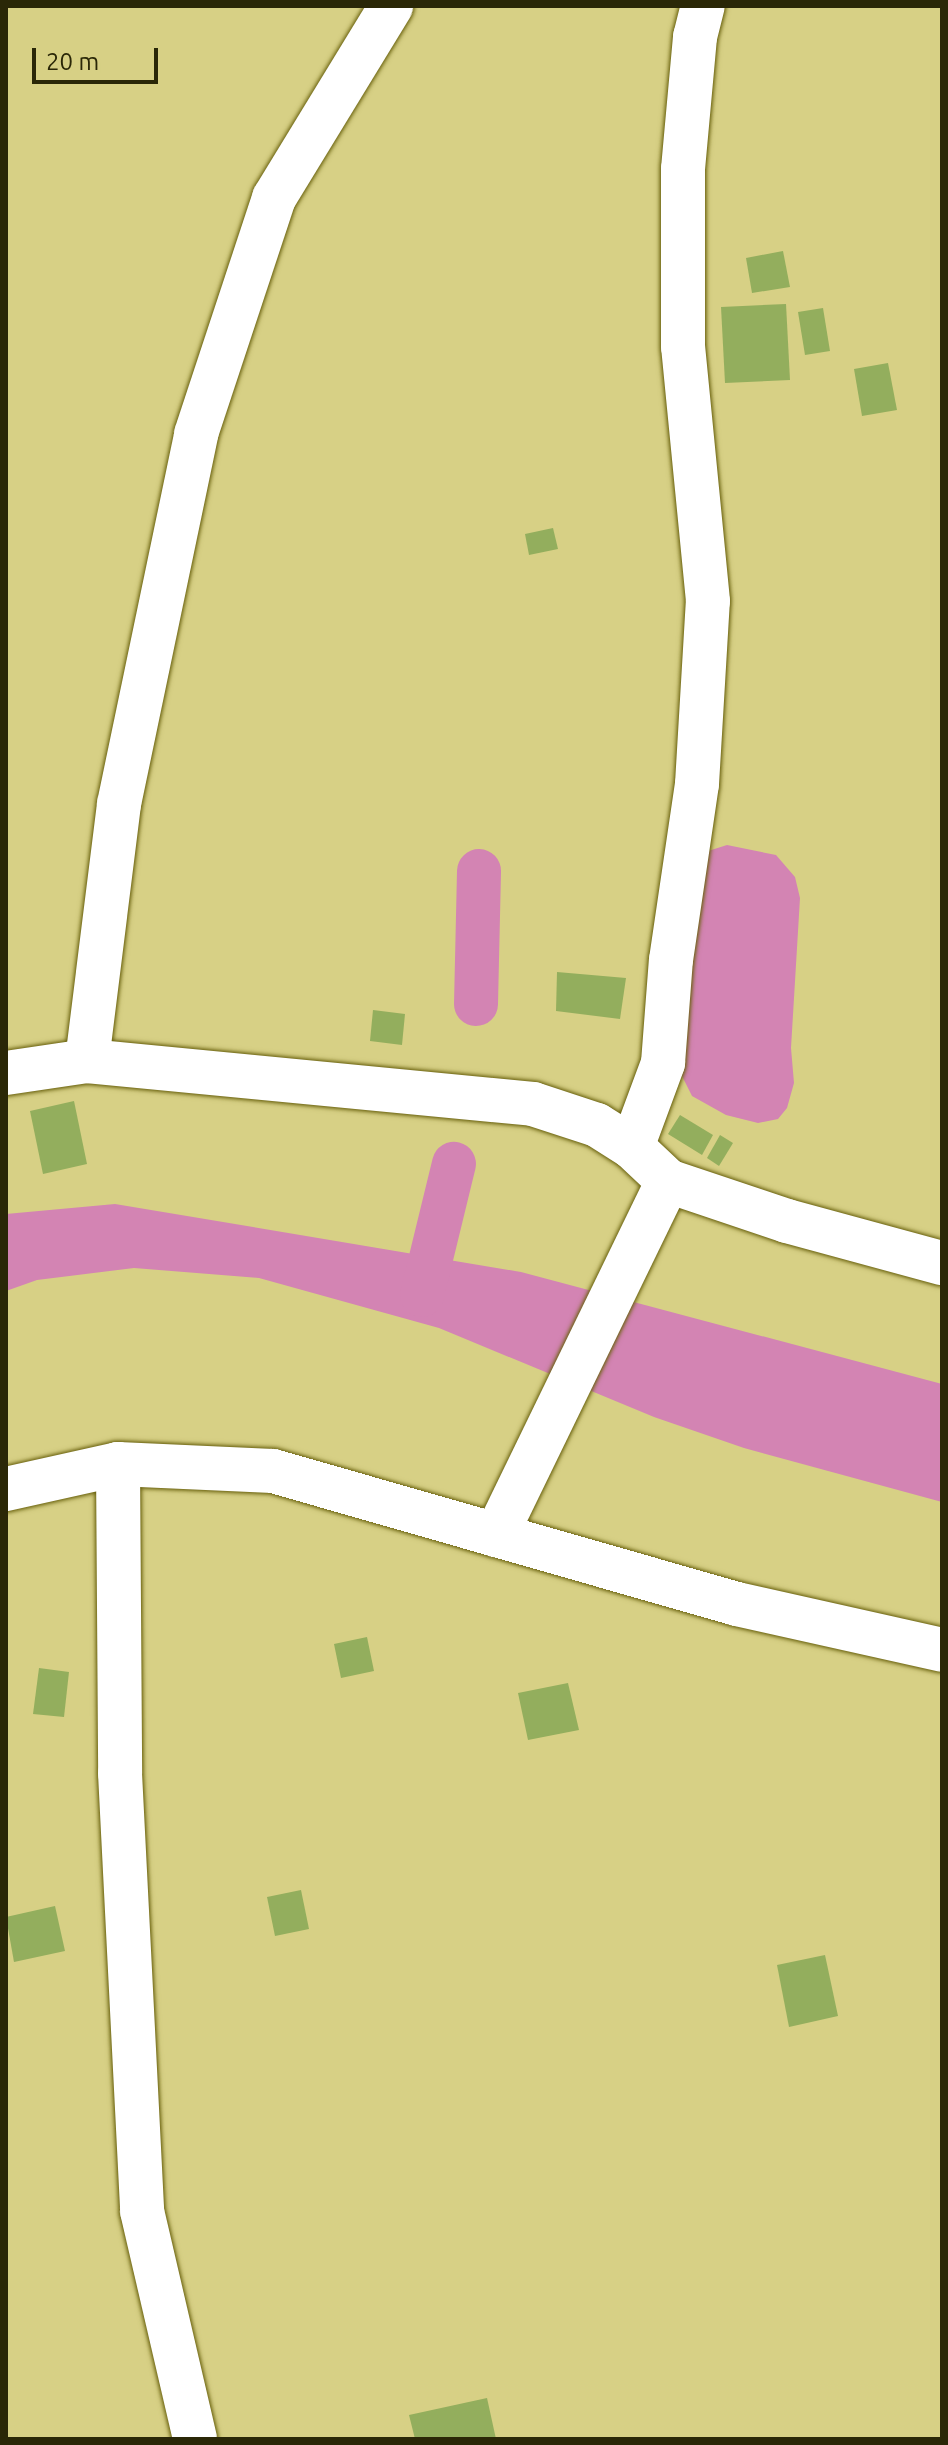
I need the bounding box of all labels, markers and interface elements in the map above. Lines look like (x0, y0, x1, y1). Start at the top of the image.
scale bar (36, 32, 162, 82)
text: 20 m (46, 48, 99, 75)

